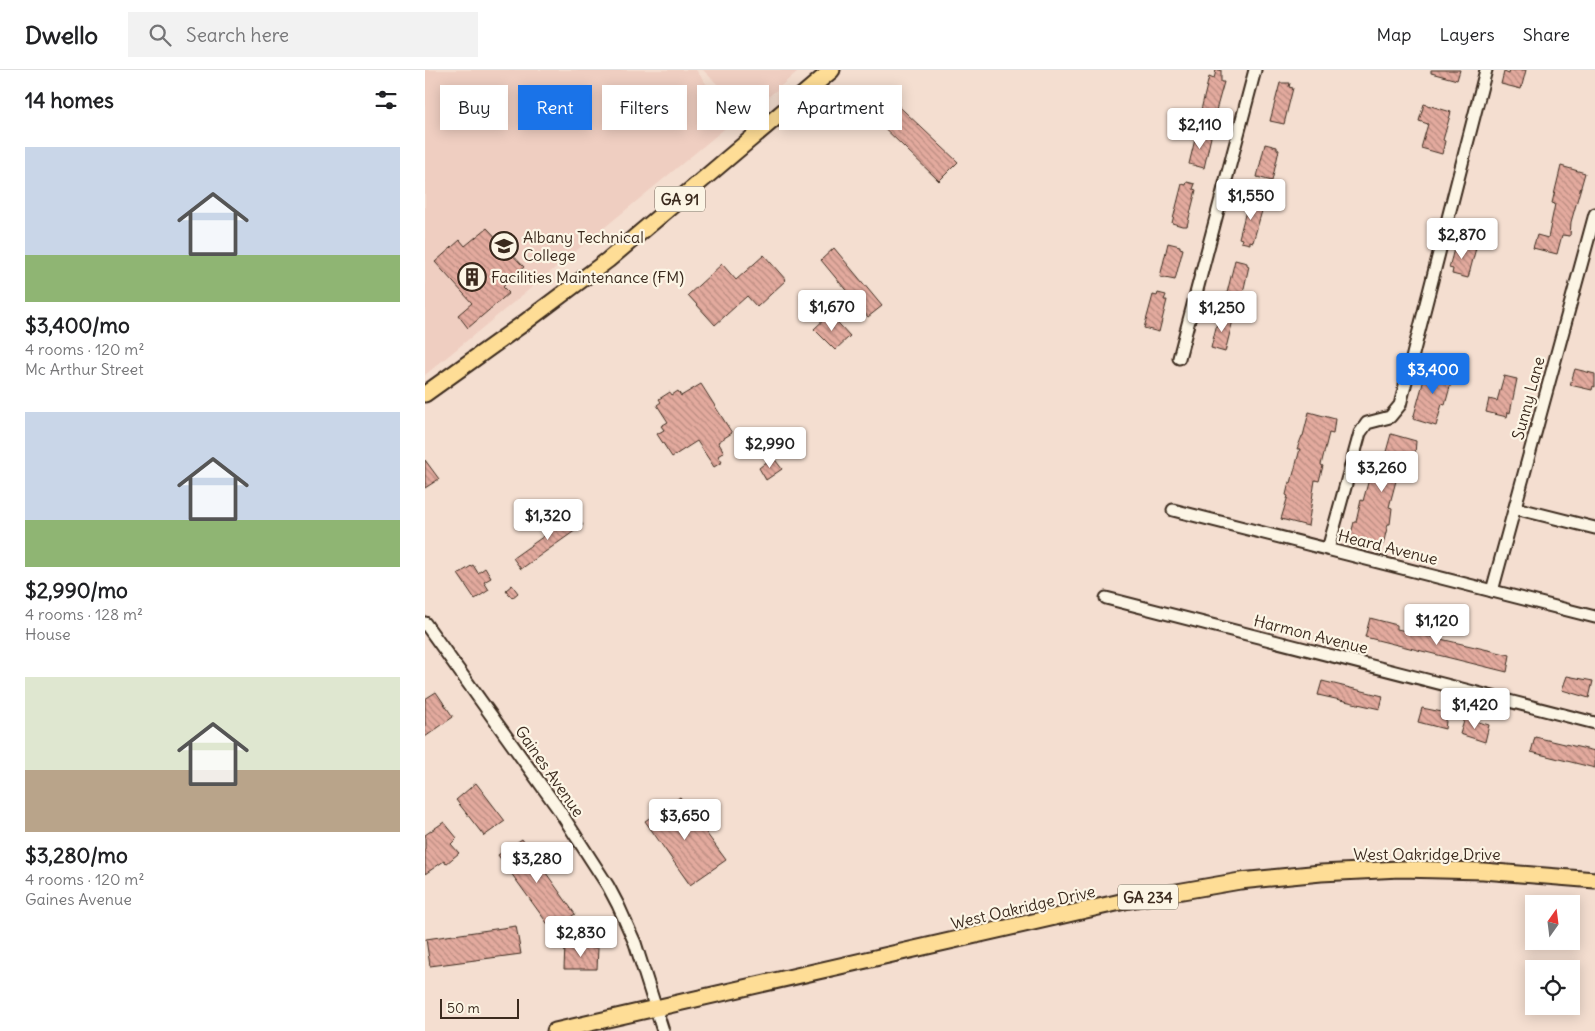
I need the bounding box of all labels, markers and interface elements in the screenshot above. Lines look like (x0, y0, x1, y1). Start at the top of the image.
search box (128, 12, 478, 57)
text: Dwello (25, 20, 98, 50)
icon: search (146, 21, 174, 49)
text: Search here (186, 23, 289, 47)
text: Map (1376, 23, 1411, 46)
text: Layers (1439, 23, 1495, 46)
text: Share (1523, 23, 1570, 46)
chip: Buy (440, 85, 508, 130)
chip: Rent (518, 85, 592, 130)
chip: Filters (602, 85, 687, 130)
chip: New (697, 85, 769, 130)
chip: Apartment (779, 85, 902, 130)
icon: filters (372, 86, 400, 114)
text: 14 homes (25, 87, 114, 114)
pin: $2,110 (1159, 108, 1241, 150)
text: $2,110 (1178, 114, 1222, 134)
pin: $1,550 (1210, 178, 1292, 221)
icon: home (168, 179, 258, 269)
text: $1,550 (1227, 185, 1275, 205)
road number: GA 91 (655, 186, 705, 212)
pin: $2,870 (1421, 218, 1503, 260)
text: $2,870 (1438, 224, 1486, 244)
place label: Albany Technical College (523, 227, 644, 265)
school or university icon: Albany Technical College (489, 231, 519, 261)
building icon: Facilities Maintenance (FM) (457, 262, 487, 292)
place label: Facilities Maintenance (FM) (491, 267, 684, 287)
pin: $1,670 (791, 290, 873, 332)
pin: $1,250 (1181, 290, 1263, 333)
text: $1,670 (809, 296, 855, 316)
text: $1,250 (1199, 297, 1245, 317)
text: $3,400/mo (25, 312, 130, 339)
text: 4 rooms · 120 m² (25, 339, 144, 359)
pin: $3,400 (1392, 352, 1474, 395)
street label: Sunny Lane (1507, 354, 1549, 442)
text: Mc Arthur Street (25, 359, 144, 379)
text: $3,400 (1407, 359, 1459, 379)
pin: $2,990 (729, 426, 811, 469)
text: $2,990 (745, 433, 795, 453)
icon: home (168, 444, 258, 534)
pin: $3,260 (1341, 450, 1423, 493)
text: $3,260 (1357, 457, 1407, 477)
pin: $1,320 (507, 498, 589, 541)
text: $1,320 (525, 505, 571, 525)
street label: Heard Avenue (1336, 525, 1440, 569)
text: $2,990/mo (25, 577, 128, 604)
text: 4 rooms · 128 m² (25, 604, 143, 624)
pin: $1,120 (1396, 604, 1478, 646)
street label: Harmon Avenue (1252, 610, 1370, 658)
text: $1,120 (1415, 610, 1459, 630)
text: House (25, 624, 71, 644)
pin: $1,420 (1434, 688, 1516, 730)
text: $1,420 (1452, 694, 1498, 714)
icon: home (168, 709, 258, 799)
street label: Gaines Avenue (511, 721, 589, 821)
pin: $3,650 (644, 798, 726, 841)
text: $3,650 (660, 805, 710, 825)
text: $3,280/mo (25, 842, 128, 869)
pin: $3,280 (496, 842, 578, 884)
street label: West Oakridge Drive (1353, 844, 1501, 864)
text: $3,280 (512, 848, 562, 868)
text: 4 rooms · 120 m² (25, 869, 144, 889)
street label: West Oakridge Drive (949, 881, 1097, 933)
road number: GA 234 (1118, 884, 1178, 910)
text: Gaines Avenue (25, 889, 132, 909)
north arrow (1525, 895, 1580, 950)
map controls (1525, 895, 1580, 1015)
pin: $2,830 (540, 916, 622, 958)
text: $2,830 (556, 922, 606, 942)
button: locate (1525, 960, 1580, 1015)
scale bar (440, 996, 519, 1019)
text: 50 m (447, 999, 480, 1017)

